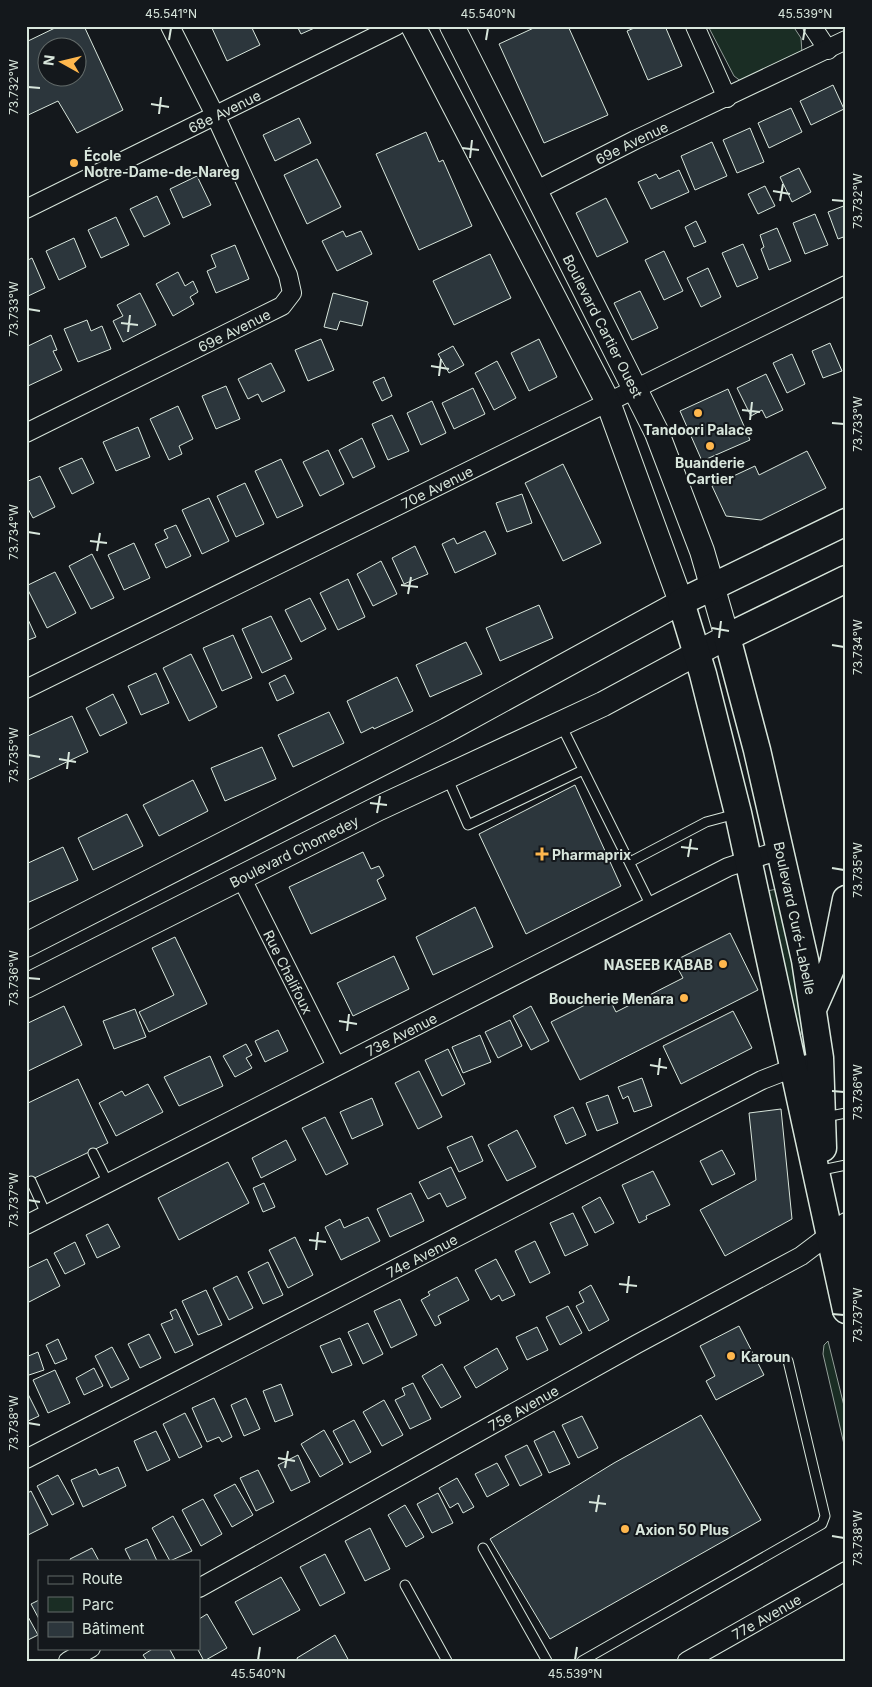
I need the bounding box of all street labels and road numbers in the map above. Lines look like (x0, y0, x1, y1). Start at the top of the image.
street label: 68e Avenue (185, 86, 263, 136)
street label: 69e Avenue (592, 117, 670, 167)
street label: Boulevard Cartier Ouest (559, 252, 647, 401)
street label: 69e Avenue (195, 305, 273, 355)
street label: 70e Avenue (398, 462, 476, 511)
street label: Boulevard Chomedey (227, 811, 361, 891)
street label: Boulevard Curé-Labelle (770, 840, 820, 996)
street label: Rue Chalifoux (260, 927, 317, 1017)
street label: 73e Avenue (363, 1009, 440, 1059)
street label: 74e Avenue (383, 1230, 460, 1281)
street label: 75e Avenue (485, 1381, 561, 1434)
street label: 77e Avenue (729, 1590, 804, 1642)

